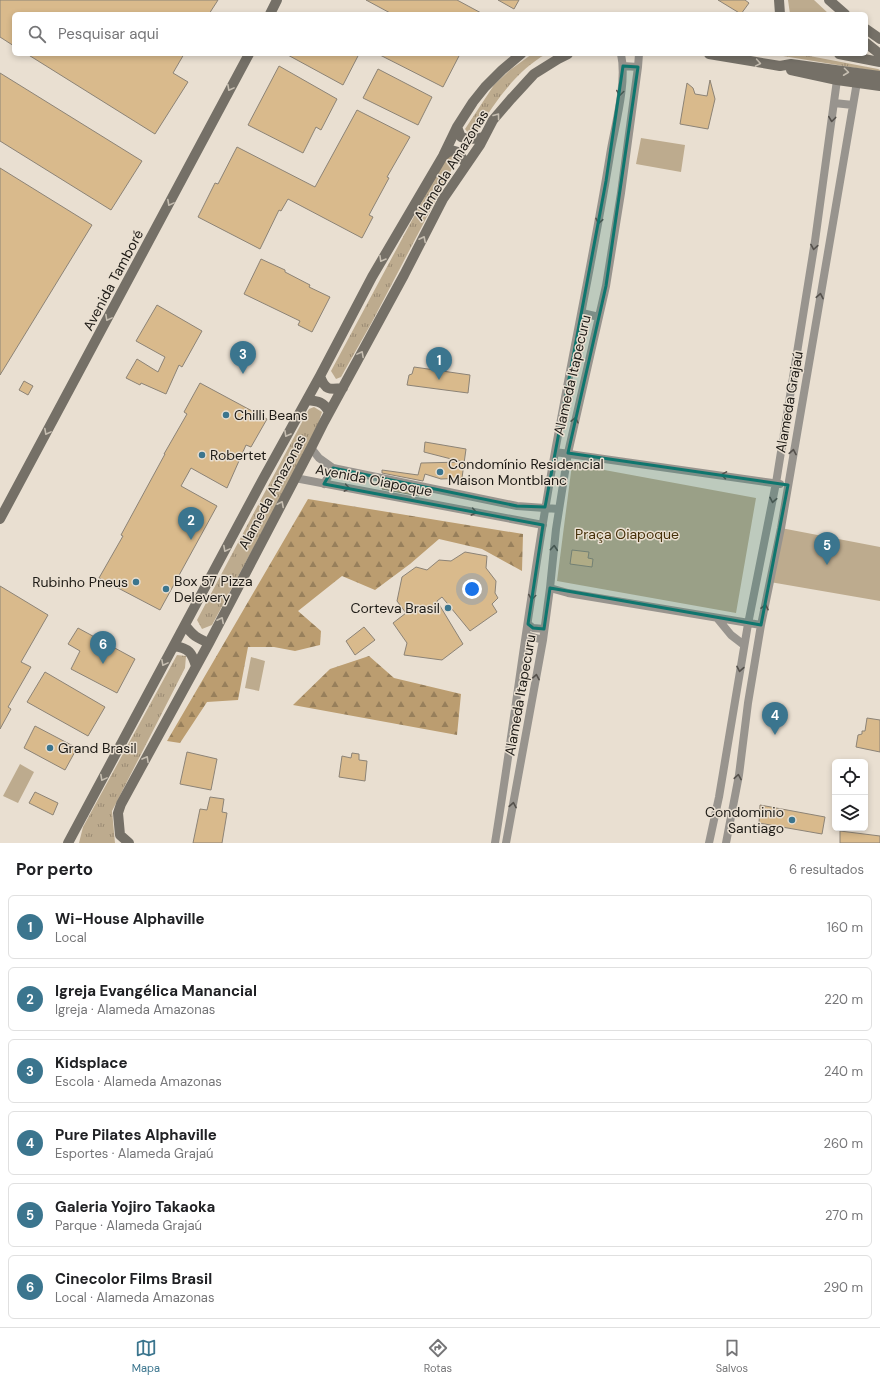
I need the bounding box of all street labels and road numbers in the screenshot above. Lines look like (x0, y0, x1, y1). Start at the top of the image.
street label: Alameda Amazonas (410, 106, 492, 224)
street label: Avenida Tamboré (79, 226, 147, 334)
street label: Alameda Itapecuru (549, 313, 595, 437)
street label: Alameda Grajaú (771, 350, 807, 454)
street label: Alameda Amazonas (234, 432, 310, 552)
street label: Avenida Oiapoque (314, 460, 434, 500)
street label: Alameda Itapecuru (500, 633, 540, 757)

